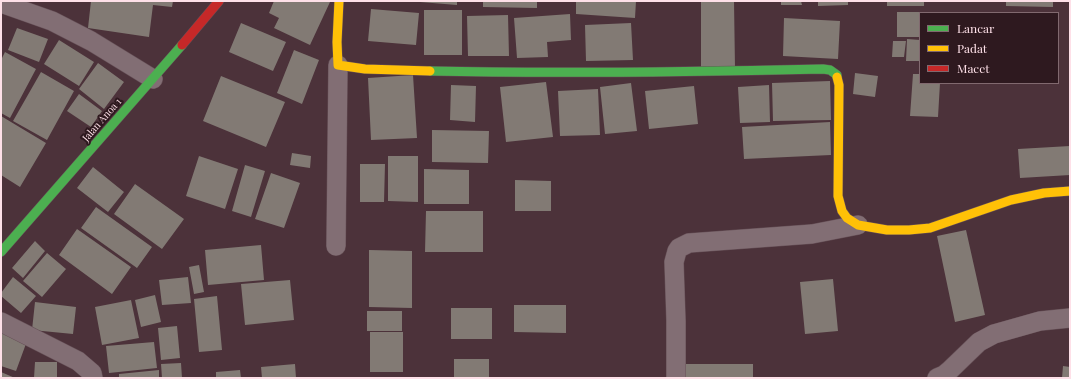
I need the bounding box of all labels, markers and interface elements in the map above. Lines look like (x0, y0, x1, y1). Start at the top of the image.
legend (919, 12, 1059, 84)
text: Lancar (957, 20, 994, 36)
text: Padat (957, 40, 987, 56)
text: Macet (957, 60, 990, 76)
street label: Jalan Anoa 1 (80, 96, 124, 144)

